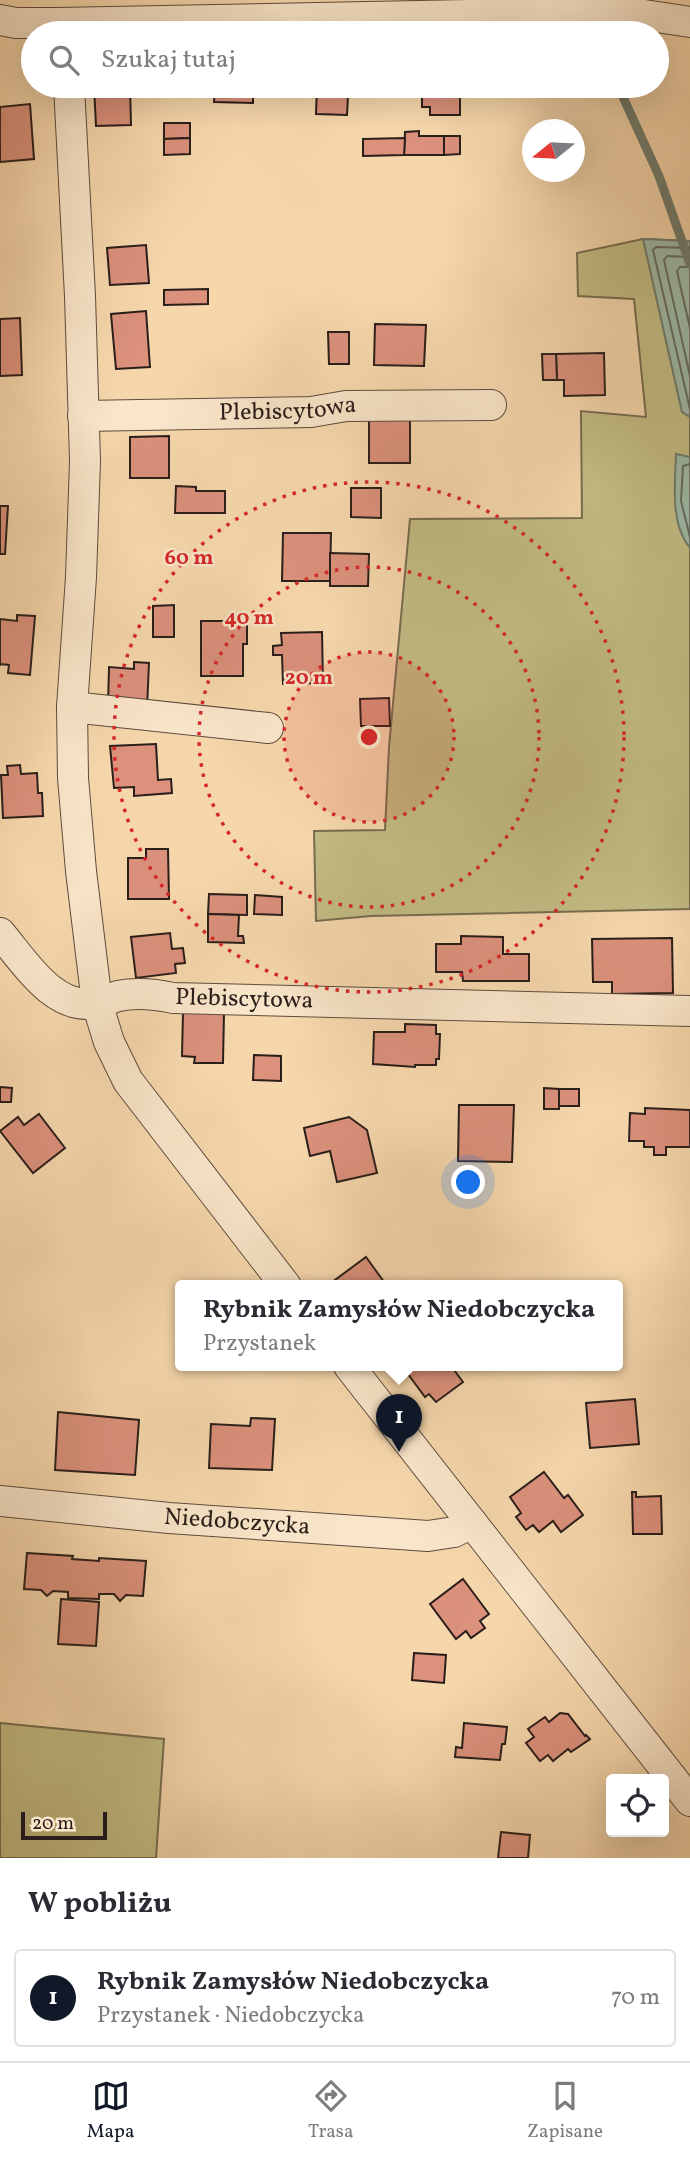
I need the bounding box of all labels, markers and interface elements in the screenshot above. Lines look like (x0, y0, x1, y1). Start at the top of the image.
search box (21, 21, 669, 98)
icon: search (45, 41, 83, 79)
text: Szukaj tutaj (101, 42, 236, 78)
north arrow (522, 119, 585, 182)
street label: Plebiscytowa (219, 389, 357, 431)
text: 60 m (165, 544, 213, 573)
text: 40 m (224, 604, 274, 633)
text: 20 m (285, 664, 333, 693)
centre of rings (357, 725, 381, 749)
street label: Plebiscytowa (175, 981, 314, 1019)
your location (451, 1165, 485, 1199)
popup (175, 1280, 623, 1371)
text: Rybnik Zamysłów Niedobczycka (203, 1292, 595, 1328)
text: Przystanek (203, 1328, 316, 1360)
pin: 1 (376, 1394, 422, 1452)
street label: Niedobczycka (163, 1501, 311, 1545)
map controls (606, 1774, 669, 1837)
button: locate (606, 1774, 669, 1837)
scale bar (21, 1809, 107, 1841)
text: 20 m (32, 1811, 74, 1837)
text: W pobliżu (28, 1883, 171, 1925)
text: Rybnik Zamysłów Niedobczycka (97, 1964, 489, 2000)
text: 1 (48, 1982, 58, 2014)
text: 70 m (611, 1982, 660, 2014)
text: Przystanek · Niedobczycka (97, 2000, 364, 2032)
tab: Mapa (87, 2077, 134, 2145)
tab: Trasa (308, 2077, 353, 2145)
tab: Zapisane (527, 2077, 603, 2145)

